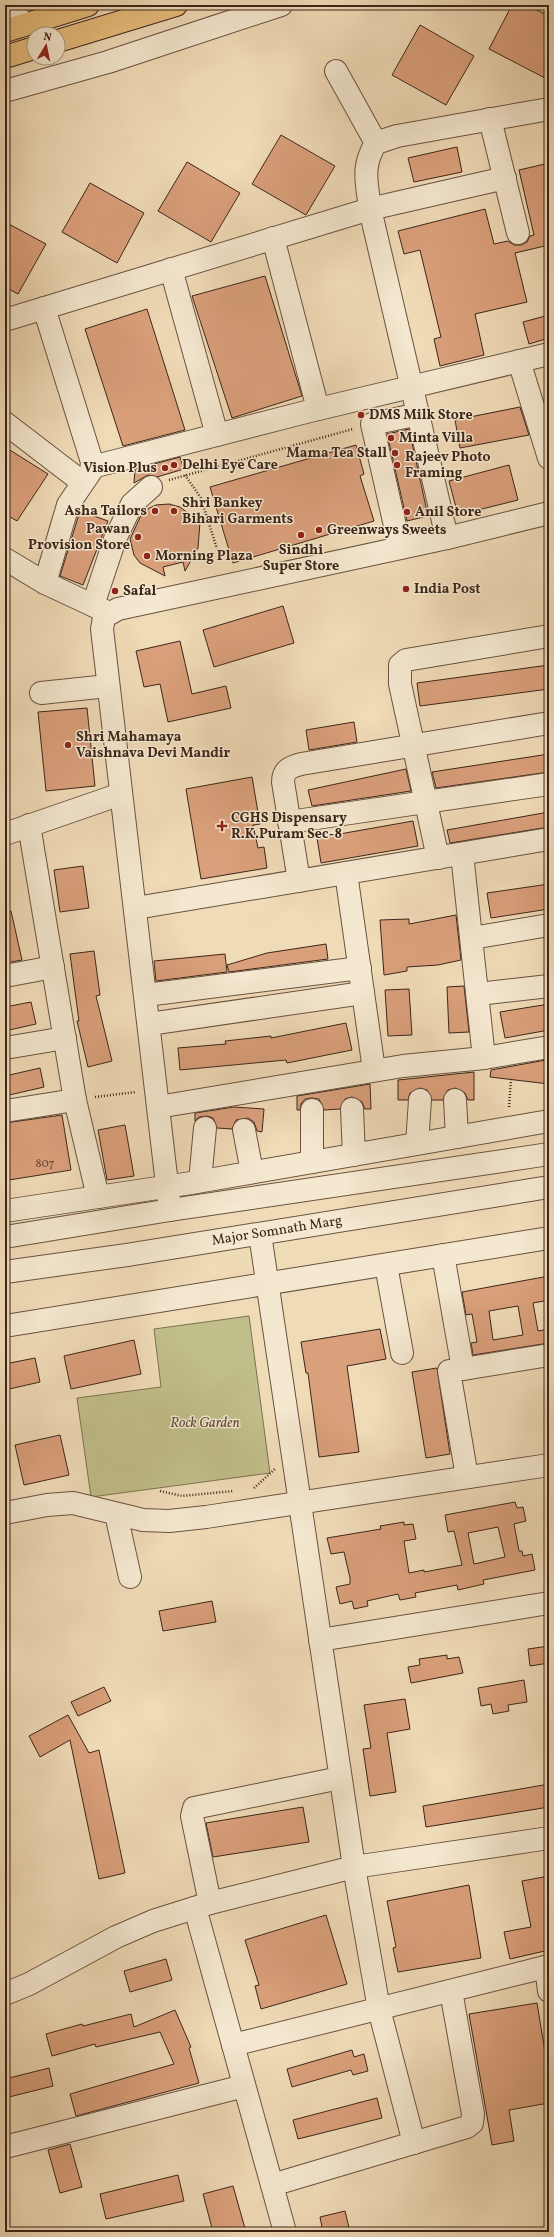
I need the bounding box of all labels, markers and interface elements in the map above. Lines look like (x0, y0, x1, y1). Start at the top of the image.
north arrow (26, 26, 66, 66)
text: N (42, 30, 53, 46)
place label: DMS Milk Store (369, 406, 473, 425)
marker: DMS Milk Store (356, 410, 366, 420)
place label: Minta Villa (399, 429, 473, 448)
marker: Minta Villa (386, 433, 396, 443)
place label: Mama Tea Stall (286, 444, 387, 463)
marker: Mama Tea Stall (390, 448, 400, 458)
place label: Rajeev Photo Framing (405, 448, 490, 483)
place label: Delhi Eye Care (182, 456, 278, 475)
place label: Vision Plus (83, 459, 157, 478)
marker: Delhi Eye Care (169, 460, 179, 470)
marker: Rajeev Photo Framing (392, 460, 402, 470)
marker: Vision Plus (160, 463, 170, 473)
place label: Shri Bankey Bihari Garments (182, 494, 293, 529)
place label: Asha Tailors (65, 502, 147, 521)
place label: Anil Store (415, 503, 481, 522)
marker: Asha Tailors (150, 506, 160, 516)
marker: Shri Bankey Bihari Garments (169, 506, 179, 516)
marker: Anil Store (402, 507, 412, 517)
place label: Pawan Provision Store (28, 520, 130, 555)
place label: Greenways Sweets (327, 521, 446, 540)
marker: Greenways Sweets (314, 525, 324, 535)
marker: Sindhi Super Store (296, 530, 306, 540)
marker: Pawan Provision Store (133, 532, 143, 542)
place label: Sindhi Super Store (263, 541, 339, 576)
place label: Morning Plaza (155, 547, 253, 566)
marker: Morning Plaza (142, 551, 152, 561)
place label: India Post (414, 580, 481, 599)
place label: Safal (123, 582, 157, 601)
marker: India Post (401, 584, 411, 594)
marker: Safal (110, 586, 120, 596)
place label: Shri Mahamaya Vaishnava Devi Mandir (76, 728, 231, 763)
marker: Shri Mahamaya Vaishnava Devi Mandir (63, 740, 73, 750)
place label: CGHS Dispensary R.K.Puram Sec-8 (231, 809, 347, 844)
marker: CGHS Dispensary R.K.Puram Sec-8 (216, 820, 228, 832)
house number: 807 (35, 1156, 55, 1172)
street label: Major Somnath Marg (210, 1211, 344, 1251)
park label: Rock Garden (170, 1414, 240, 1433)

